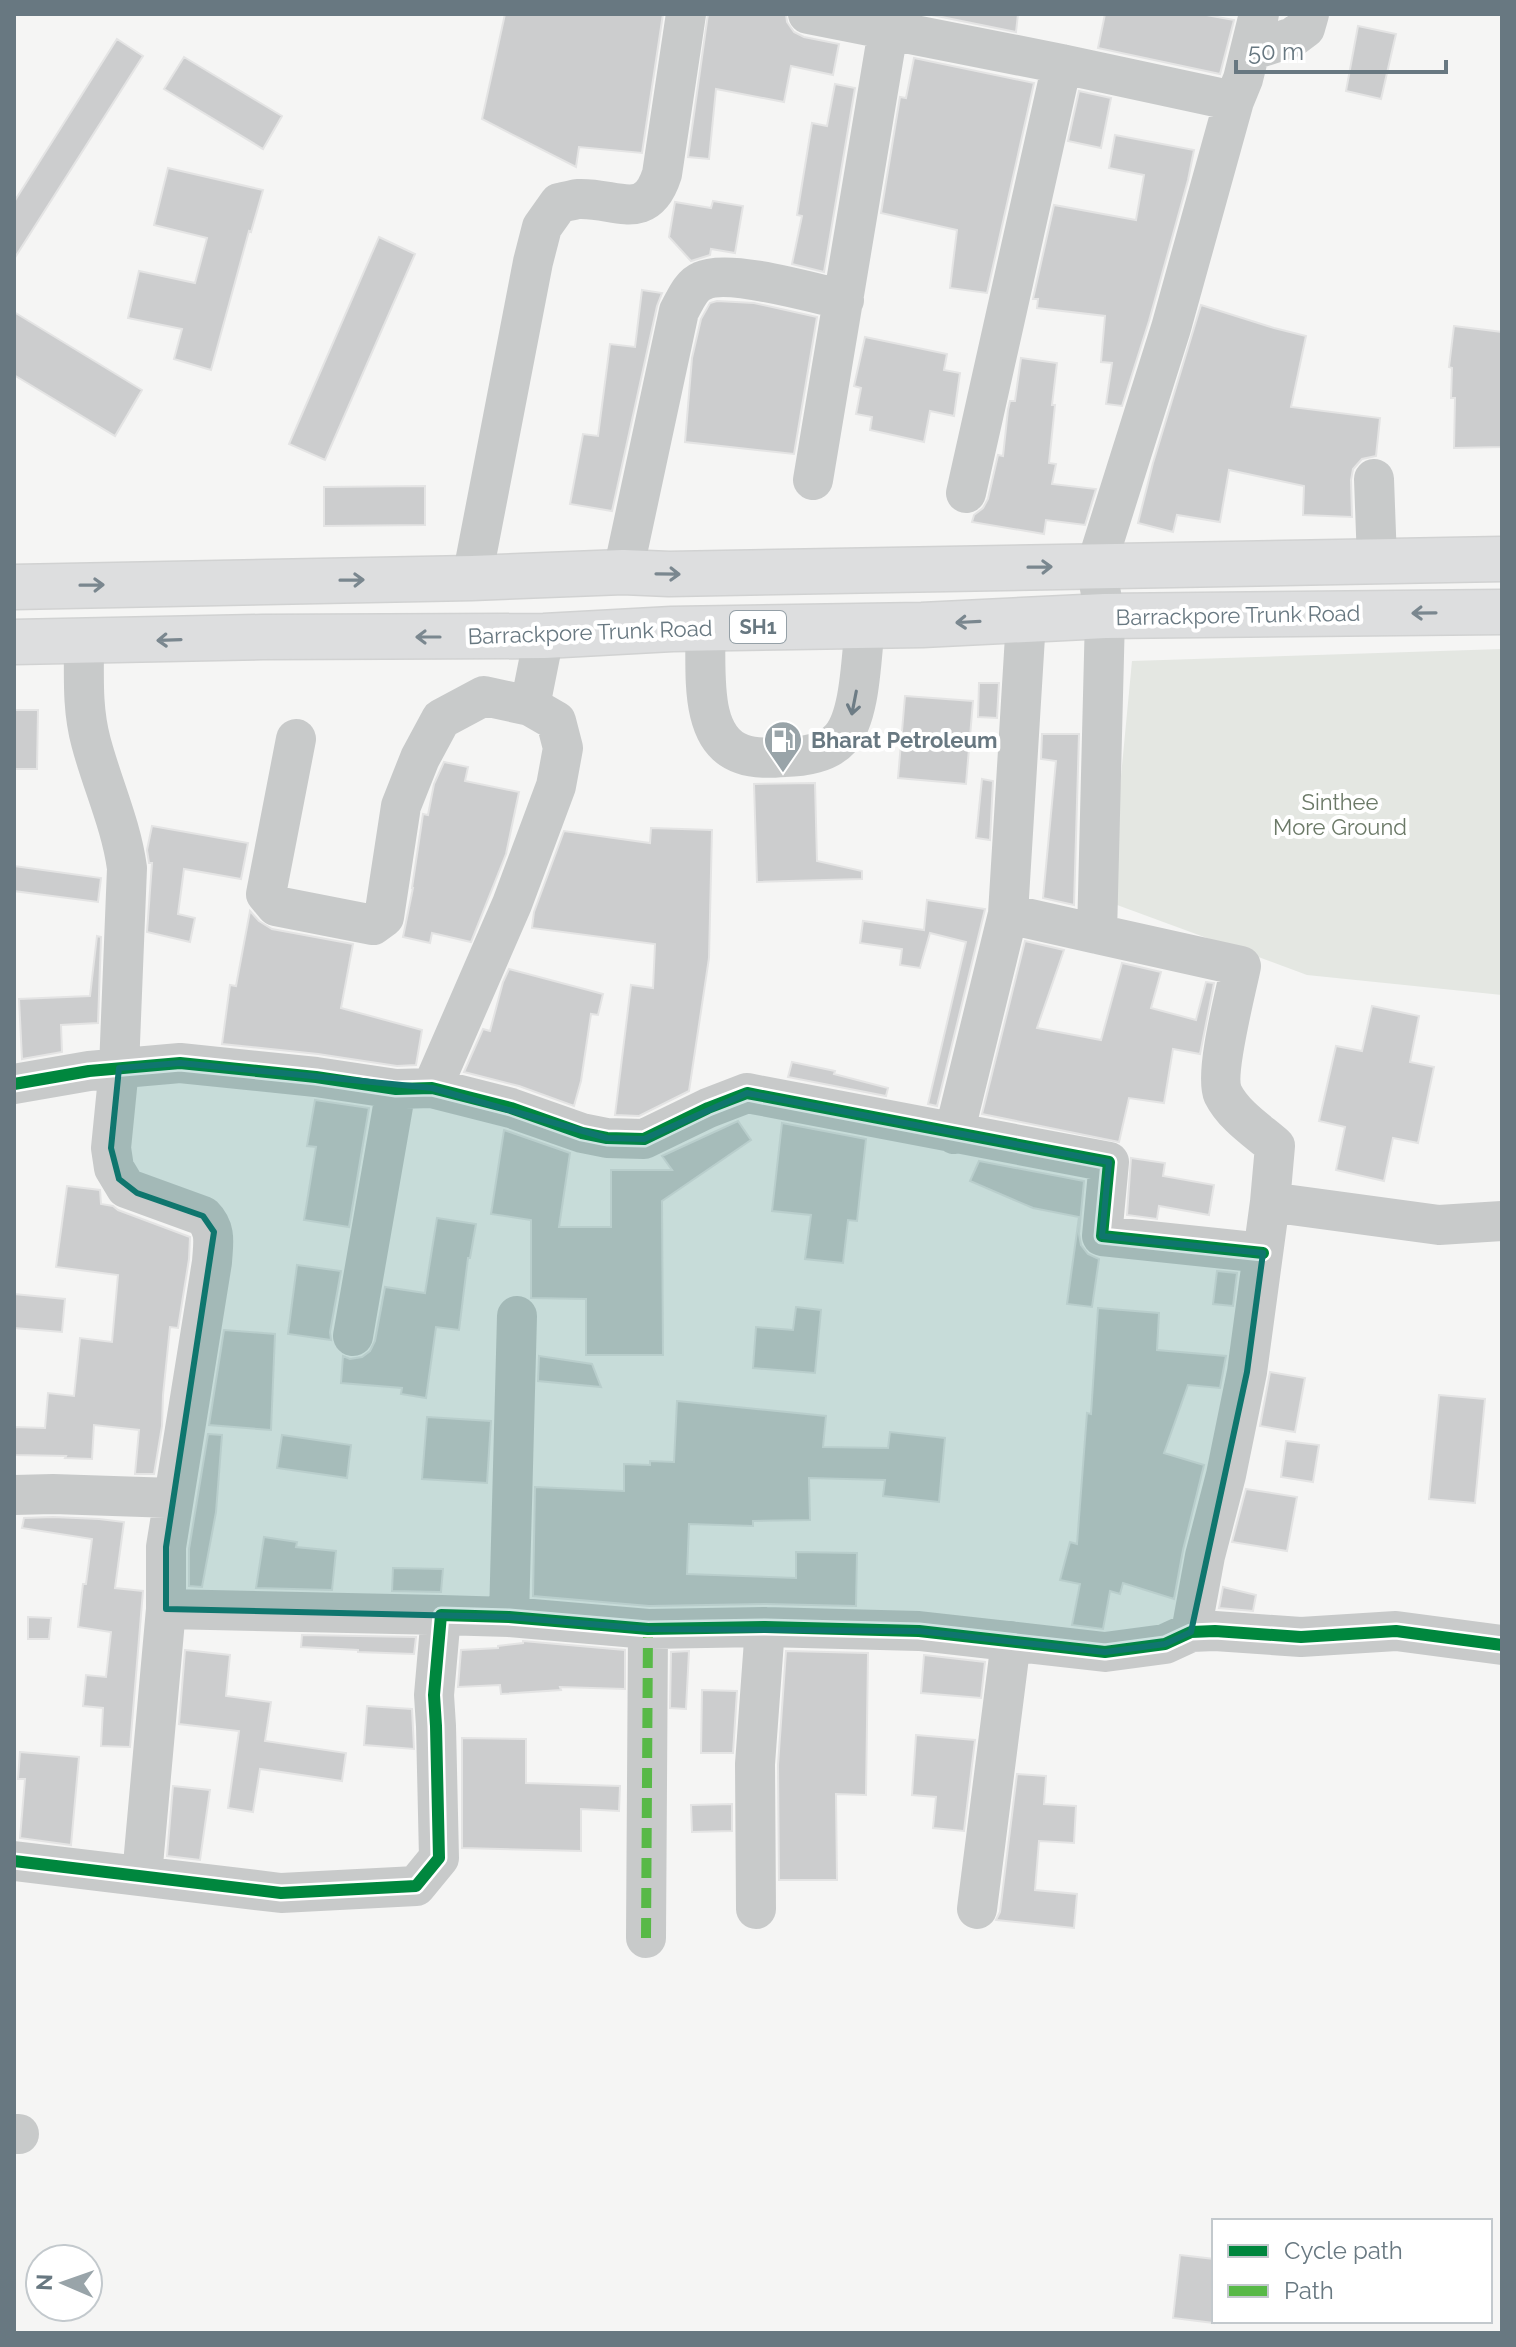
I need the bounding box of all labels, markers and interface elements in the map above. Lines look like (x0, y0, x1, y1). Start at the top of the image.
scale bar (1236, 24, 1446, 74)
text: 50 m (1248, 37, 1304, 66)
one-way arrow (1026, 560, 1053, 575)
one-way arrow (654, 566, 681, 582)
one-way arrow (338, 572, 365, 588)
one-way arrow (78, 577, 105, 593)
street label: Barrackpore Trunk Road (1115, 600, 1361, 630)
one-way arrow (1411, 605, 1438, 621)
road number: SH1 (730, 611, 786, 643)
street label: Barrackpore Trunk Road (467, 615, 713, 649)
one-way arrow (955, 615, 982, 630)
one-way arrow (415, 629, 442, 645)
one-way arrow (156, 632, 183, 647)
one-way arrow (846, 689, 861, 715)
fuel station icon: Bharat Petroleum (762, 719, 804, 774)
place label: Bharat Petroleum (811, 727, 997, 753)
park label: Sinthee More Ground (1273, 789, 1407, 840)
legend (1212, 2219, 1492, 2323)
text: Cycle path (1284, 2236, 1403, 2265)
north arrow (24, 2243, 104, 2323)
text: N (31, 2273, 57, 2291)
text: Path (1284, 2276, 1334, 2305)

